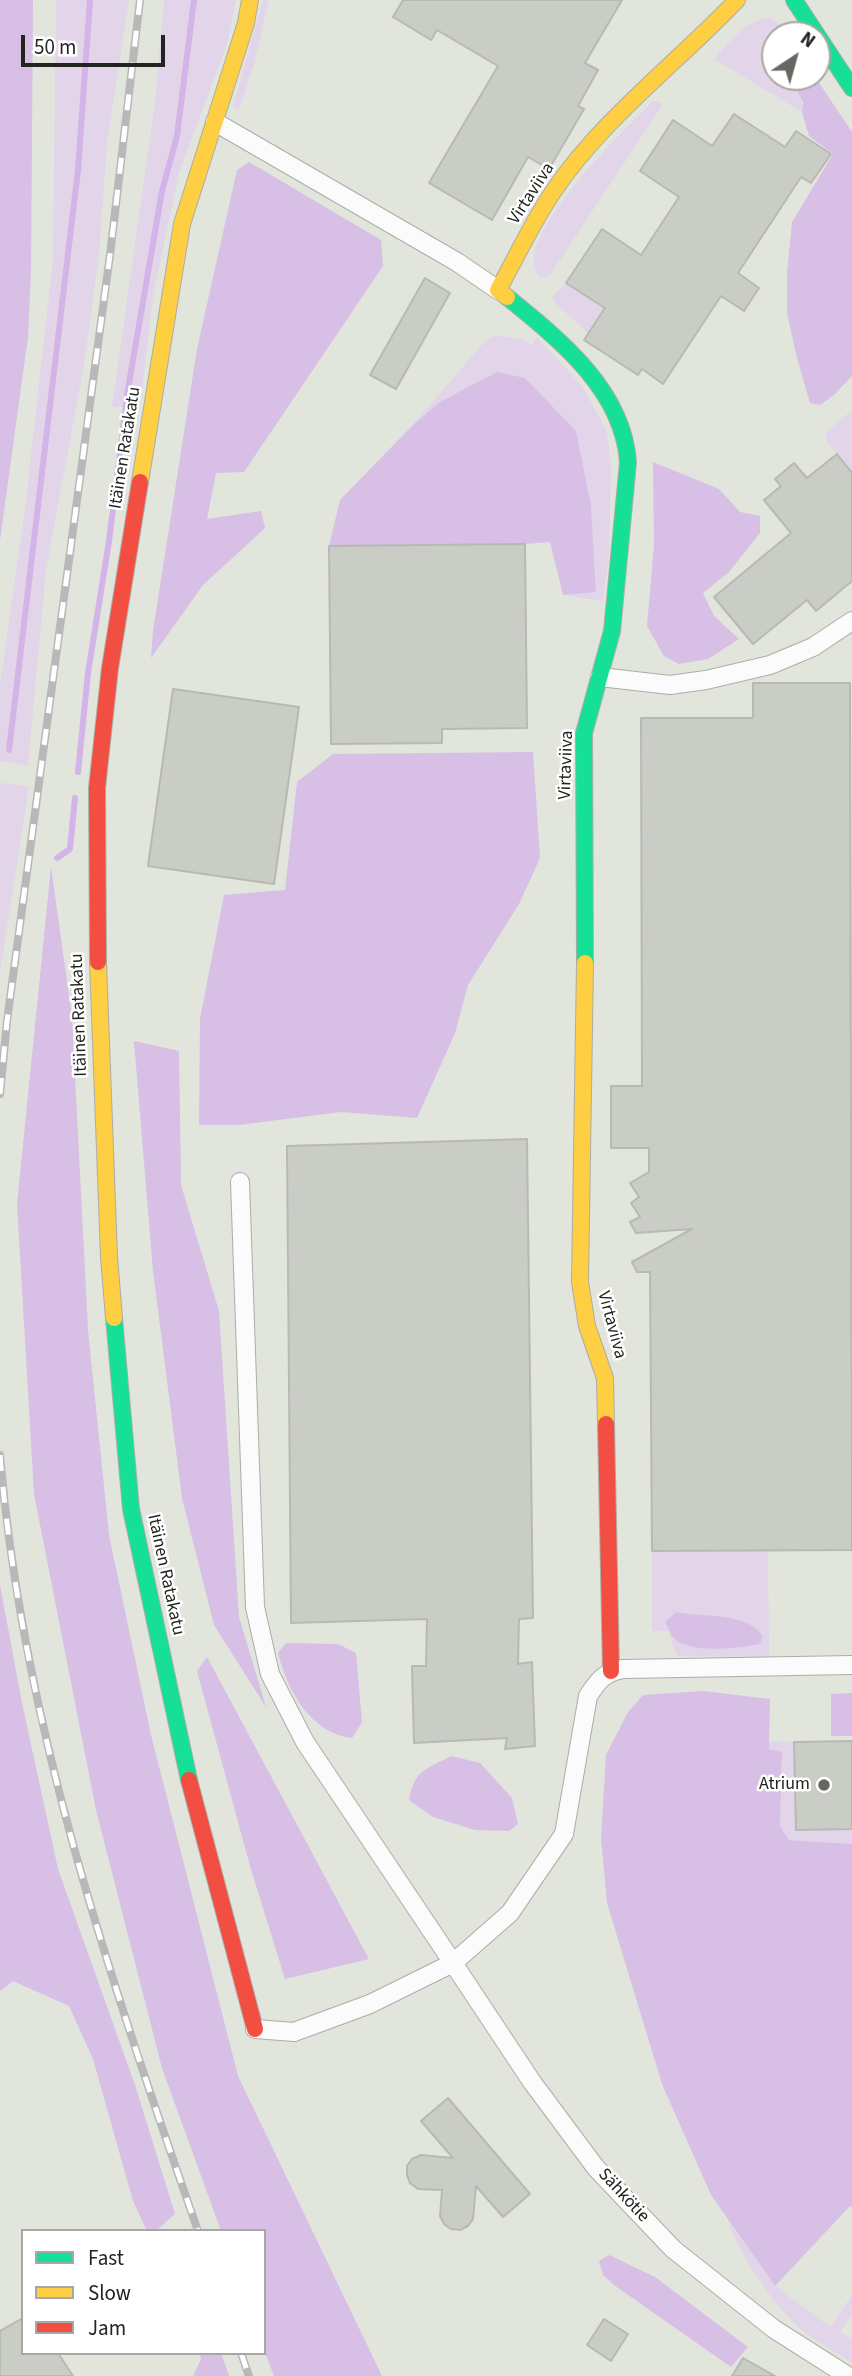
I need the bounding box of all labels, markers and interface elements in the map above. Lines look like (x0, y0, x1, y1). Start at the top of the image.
scale bar (24, 21, 168, 65)
north arrow (761, 21, 831, 91)
text: N (794, 26, 821, 55)
text: 50 m (34, 32, 76, 62)
street label: Virtaviiva (504, 159, 560, 229)
street label: Itäinen Ratakatu (106, 385, 146, 511)
street label: Virtaviiva (555, 730, 579, 800)
street label: Itäinen Ratakatu (67, 953, 93, 1077)
street label: Virtaviiva (592, 1289, 630, 1361)
street label: Itäinen Ratakatu (142, 1512, 188, 1638)
place label: Atrium (759, 1774, 810, 1796)
marker: Atrium (816, 1777, 832, 1793)
street label: Sähkötie (593, 2165, 653, 2227)
legend (21, 2229, 266, 2355)
text: Fast (88, 2243, 124, 2273)
text: Slow (88, 2278, 131, 2308)
text: Jam (88, 2313, 126, 2343)

